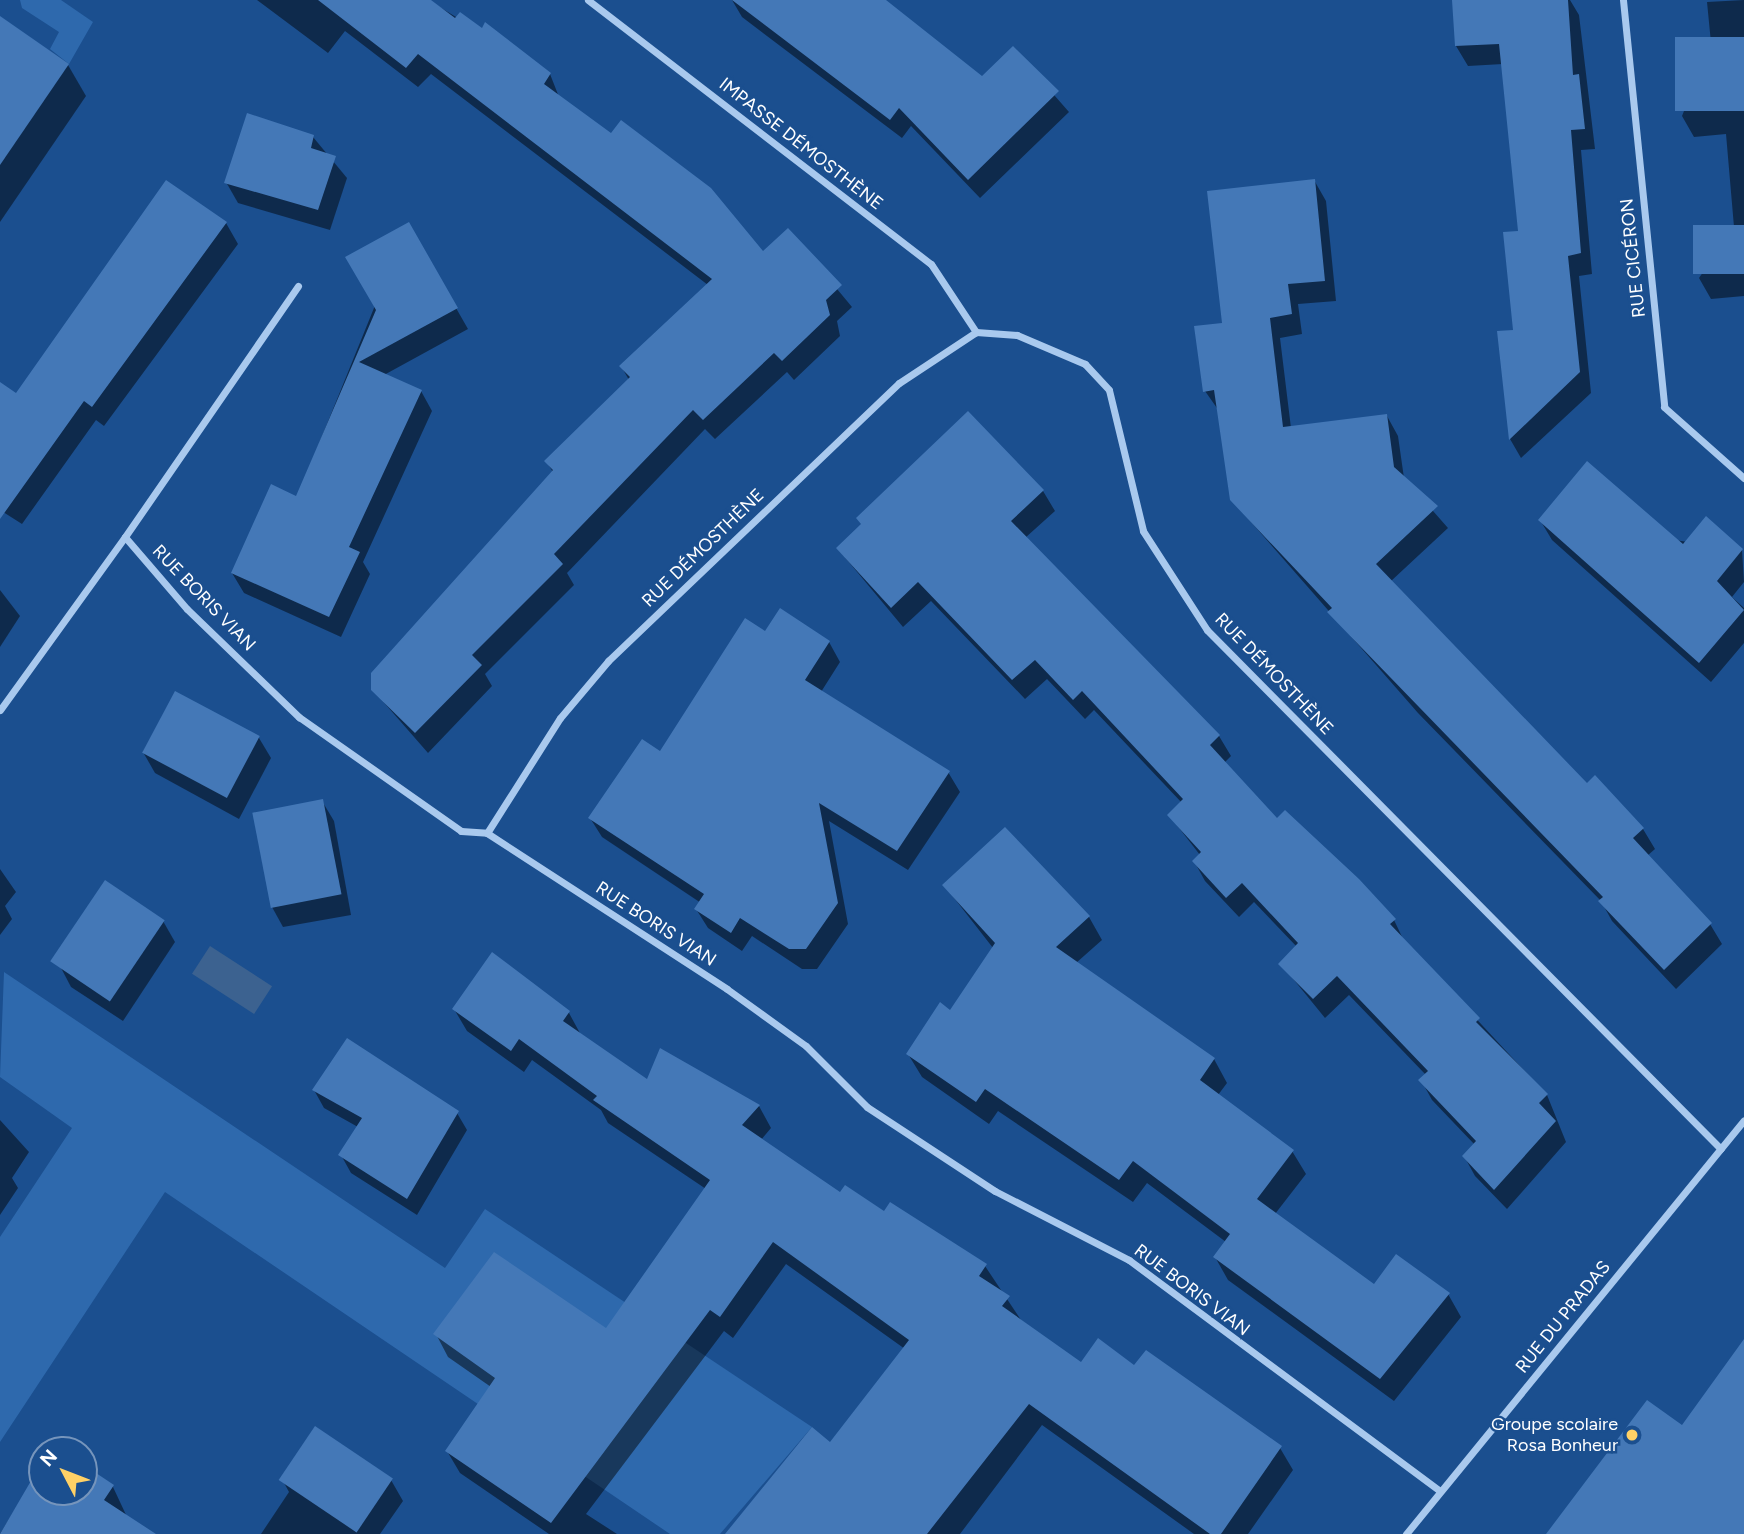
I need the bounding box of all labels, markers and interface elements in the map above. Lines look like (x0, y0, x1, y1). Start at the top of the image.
street label: IMPASSE DÉMOSTHÈNE (715, 73, 887, 215)
street label: RUE CICÉRON (1616, 197, 1650, 319)
street label: RUE DÉMOSTHÈNE (638, 484, 768, 612)
street label: RUE BORIS VIAN (148, 540, 260, 656)
street label: RUE DÉMOSTHÈNE (1210, 609, 1338, 739)
street label: RUE BORIS VIAN (592, 877, 720, 971)
street label: RUE BORIS VIAN (1130, 1239, 1254, 1341)
street label: RUE DU PRADAS (1511, 1257, 1615, 1377)
place label: Groupe scolaire Rosa Bonheur (1491, 1414, 1618, 1456)
marker: Groupe scolaire Rosa Bonheur (1624, 1427, 1640, 1443)
north arrow (28, 1436, 98, 1506)
text: N (35, 1445, 62, 1471)

